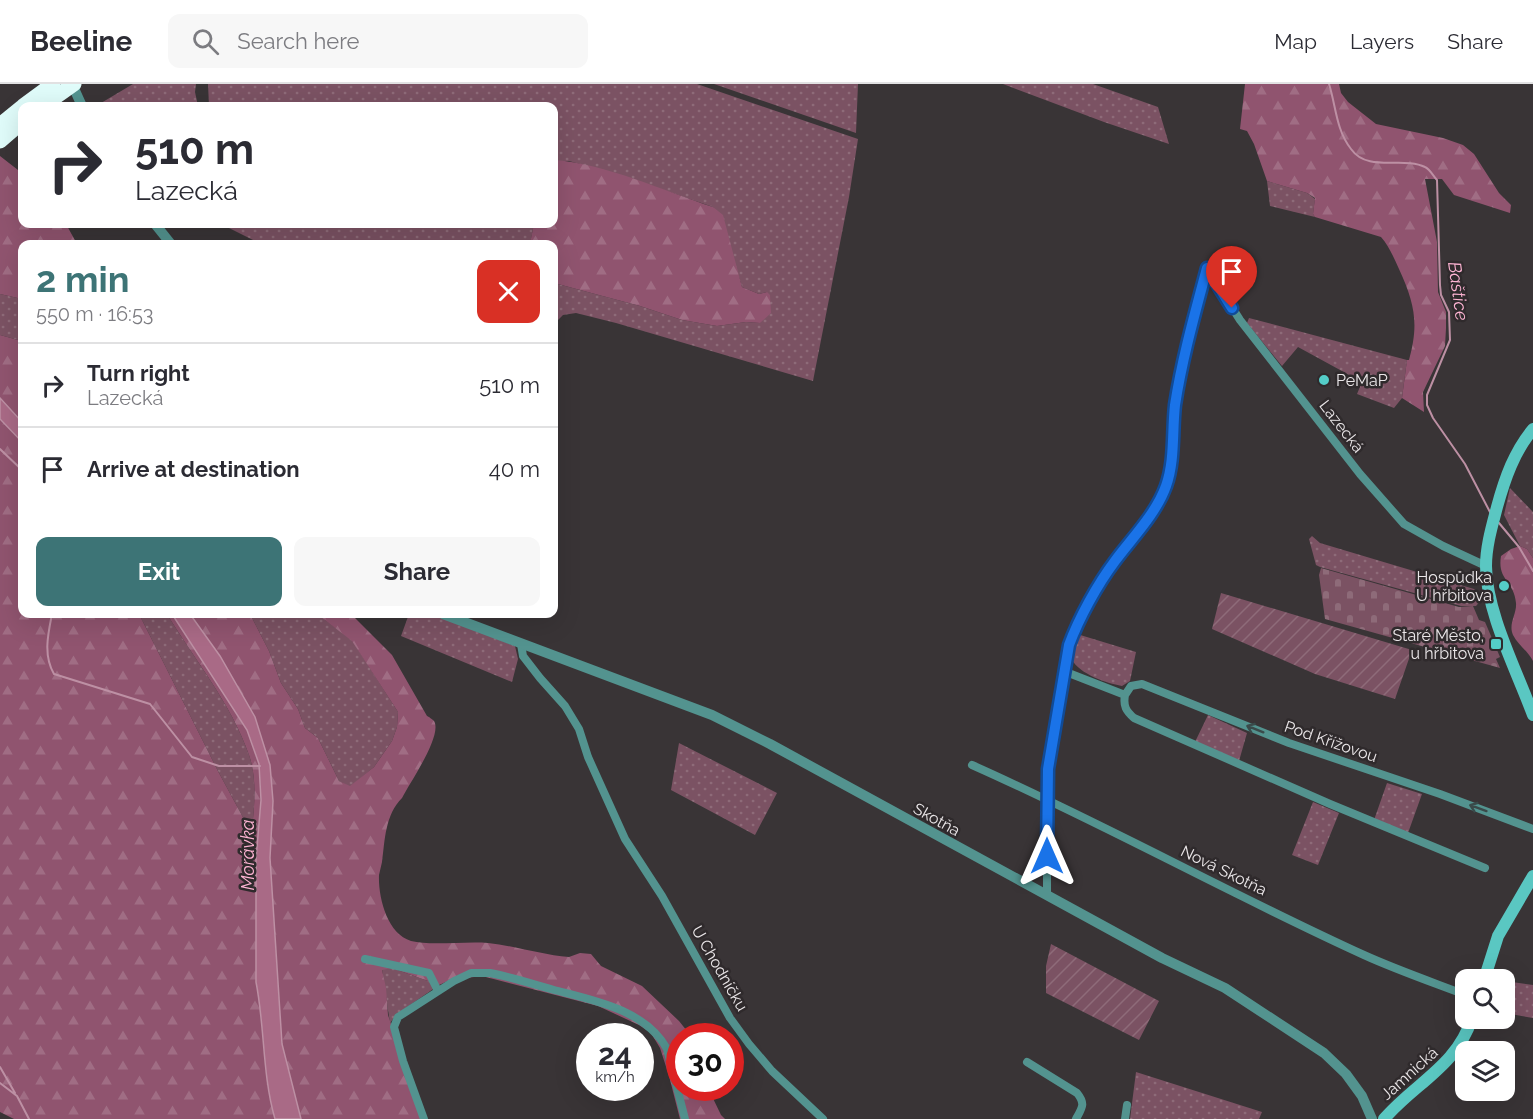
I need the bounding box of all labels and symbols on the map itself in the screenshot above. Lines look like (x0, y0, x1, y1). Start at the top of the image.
pin (1206, 246, 1257, 308)
water label: Baštice (1444, 260, 1473, 322)
place label: PeMaP (1336, 371, 1388, 390)
marker: PeMaP (1317, 373, 1331, 387)
street label: Lazecká (1315, 396, 1368, 456)
place label: Hospůdka U hřbitova (1416, 568, 1492, 605)
marker: Hospůdka U hřbitova (1497, 579, 1511, 593)
place label: Staré Město, u hřbitova (1392, 626, 1484, 663)
marker: Staré Město, u hřbitova (1489, 637, 1503, 651)
street label: Pod Křížovou (1282, 717, 1380, 766)
one-way arrow (1246, 723, 1265, 734)
street label: Skotňa (910, 799, 963, 840)
one-way arrow (1469, 802, 1488, 813)
water label: Morávka (237, 819, 258, 891)
position arrow (1015, 824, 1079, 888)
street label: Nová Skotňa (1178, 841, 1270, 899)
street label: U Chodníčku (687, 922, 752, 1014)
speed limit sign: 30 (666, 1023, 744, 1101)
street label: Jamnická (1377, 1043, 1442, 1104)

